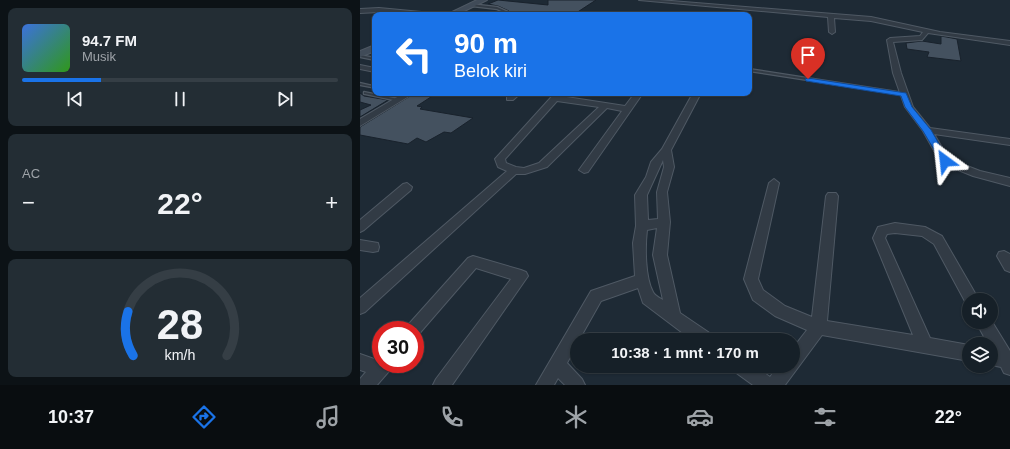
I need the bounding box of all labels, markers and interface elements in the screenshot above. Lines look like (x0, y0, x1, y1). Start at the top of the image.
icon: left (388, 28, 440, 80)
text: 90 m (454, 28, 518, 59)
text: 94.7 FM (82, 32, 137, 49)
pin (791, 38, 825, 79)
icon: arrive (797, 44, 819, 66)
text: Musik (82, 49, 116, 64)
text: Belok kiri (454, 61, 527, 81)
icon: previous (64, 88, 86, 110)
icon: pause (169, 88, 191, 110)
icon: next (274, 88, 296, 110)
position arrow (924, 140, 966, 182)
text: AC (22, 166, 40, 181)
text: 22° (157, 187, 203, 220)
text: − (22, 190, 35, 215)
text: + (325, 190, 338, 215)
map controls (962, 293, 998, 373)
button: sound (962, 293, 998, 329)
text: 28 (157, 301, 203, 348)
speed limit sign: 30 (372, 321, 424, 373)
button: layers (962, 337, 998, 373)
text: 10:38 · 1 mnt · 170 m (611, 344, 759, 361)
text: km/h (165, 347, 196, 363)
icon: directions (190, 403, 218, 431)
icon: music (314, 403, 342, 431)
icon: phone (438, 403, 466, 431)
icon: climate (562, 403, 590, 431)
icon: car (686, 403, 714, 431)
icon: filters (811, 403, 839, 431)
text: 10:37 (48, 407, 94, 427)
text: 22° (935, 407, 962, 427)

